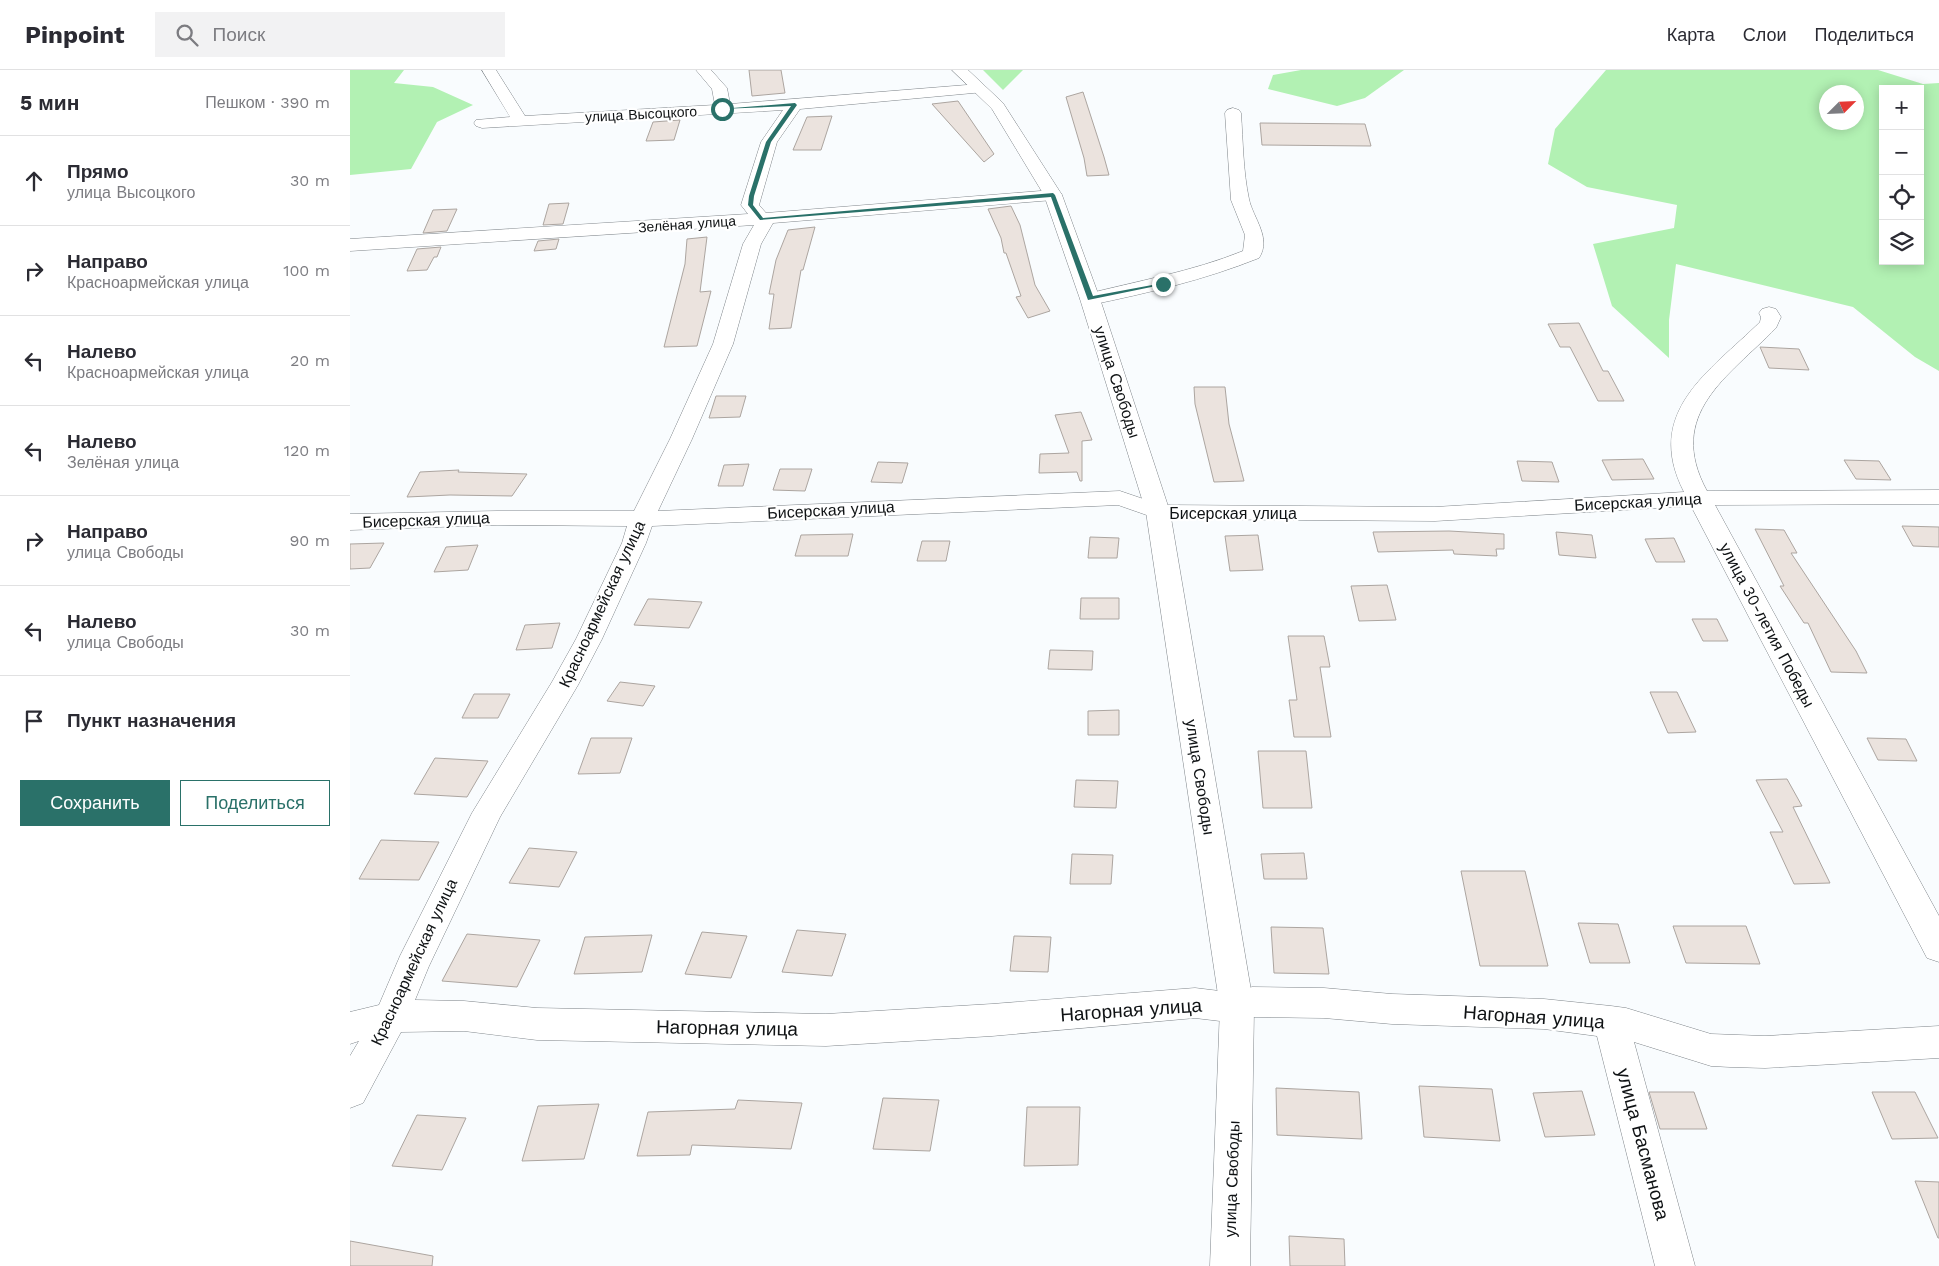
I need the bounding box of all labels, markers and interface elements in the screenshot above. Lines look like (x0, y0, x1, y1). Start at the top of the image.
search box (155, 12, 505, 57)
text: Pinpoint (25, 21, 125, 49)
icon: search (173, 21, 201, 49)
text: Поиск (213, 23, 265, 46)
text: Карта (1667, 24, 1715, 45)
text: Слои (1743, 24, 1787, 45)
text: Поделиться (1815, 24, 1914, 45)
north arrow (1819, 85, 1864, 130)
map controls (1879, 85, 1924, 265)
button: + (1879, 85, 1924, 130)
text: 5 мин (20, 90, 79, 115)
text: Пешком · 390 m (205, 93, 330, 112)
route start (711, 98, 734, 121)
street label: улица Высоцкого (585, 103, 698, 125)
button: − (1879, 130, 1924, 175)
text: Прямо (67, 160, 129, 183)
icon: ahead (20, 167, 48, 195)
text: 30 m (290, 171, 330, 190)
button: locate (1879, 175, 1924, 220)
text: улица Высоцкого (67, 183, 195, 202)
street label: Зелёная улица (638, 213, 737, 235)
button: layers (1879, 220, 1924, 265)
text: Направо (67, 250, 148, 273)
icon: right (20, 257, 48, 285)
text: 100 m (283, 261, 330, 280)
text: Красноармейская улица (67, 273, 249, 292)
route end (1152, 273, 1175, 296)
street label: улица Свободы (1090, 324, 1144, 440)
text: Налево (67, 340, 137, 363)
icon: left (20, 347, 48, 375)
text: 20 m (290, 351, 330, 370)
text: Красноармейская улица (67, 363, 249, 382)
text: Налево (67, 430, 137, 453)
icon: left (20, 437, 48, 465)
text: 120 m (284, 441, 330, 460)
text: Зелёная улица (67, 453, 179, 472)
street label: Бисерская улица (1574, 489, 1702, 515)
street label: Бисерская улица (767, 497, 895, 523)
street label: Бисерская улица (1169, 504, 1297, 523)
street label: Бисерская улица (362, 508, 490, 532)
street label: Красноармейская улица (555, 517, 649, 690)
text: Направо (67, 520, 148, 543)
icon: right (20, 527, 48, 555)
text: 90 m (289, 531, 330, 550)
street label: улица 30-летия Победы (1715, 539, 1819, 711)
text: улица Свободы (67, 543, 184, 562)
text: Налево (67, 610, 137, 633)
icon: left (20, 617, 48, 645)
text: 30 m (290, 621, 330, 640)
text: улица Свободы (67, 633, 184, 652)
icon: arrive (20, 707, 48, 735)
text: Пункт назначения (67, 709, 236, 732)
street label: улица Свободы (1181, 718, 1219, 836)
button: Сохранить (20, 780, 170, 826)
button: Поделиться (180, 780, 330, 826)
street label: Красноармейская улица (367, 875, 461, 1048)
street label: Нагорная улица (1059, 994, 1203, 1026)
street label: Нагорная улица (1462, 1001, 1606, 1033)
street label: Нагорная улица (656, 1015, 799, 1041)
street label: улица Басманова (1612, 1065, 1674, 1223)
street label: улица Свободы (1220, 1120, 1244, 1238)

